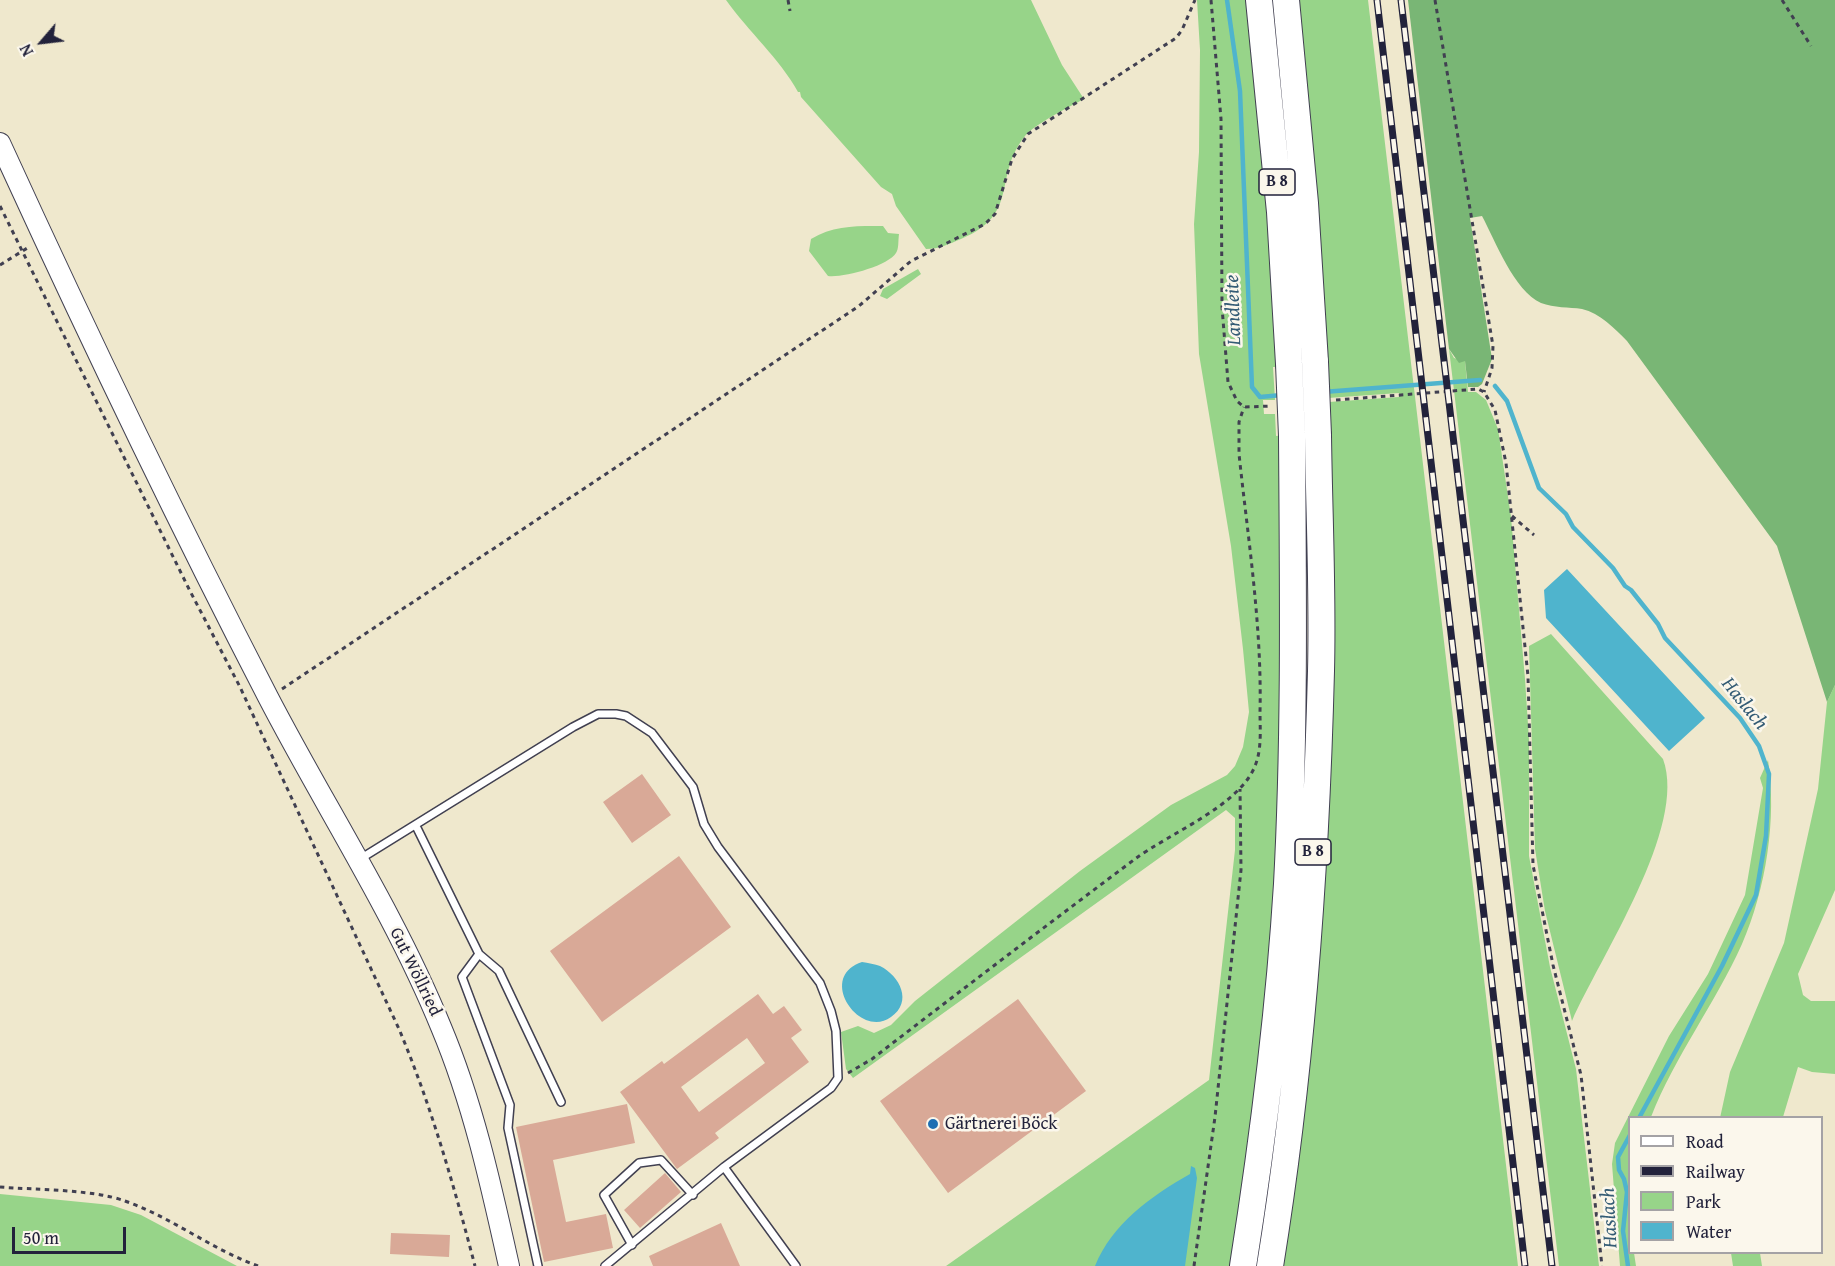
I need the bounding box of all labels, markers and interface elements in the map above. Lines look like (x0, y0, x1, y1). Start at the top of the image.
north arrow (12, 12, 72, 72)
text: N (13, 40, 39, 61)
road number: B 8 (1259, 169, 1295, 195)
water label: Landleite (1221, 274, 1247, 346)
water label: Haslach (1716, 673, 1772, 735)
road number: B 8 (1295, 839, 1331, 865)
street label: Gut Wöllried (384, 924, 446, 1020)
place label: Gärtnerei Böck (945, 1113, 1057, 1135)
legend (1628, 1116, 1823, 1254)
marker: Gärtnerei Böck (926, 1117, 940, 1131)
text: Road (1686, 1128, 1724, 1155)
text: Railway (1686, 1158, 1745, 1185)
water label: Haslach (1596, 1187, 1624, 1249)
text: Park (1686, 1188, 1721, 1215)
scale bar (15, 1215, 129, 1253)
text: Water (1686, 1218, 1731, 1245)
text: 50 m (23, 1224, 59, 1251)

